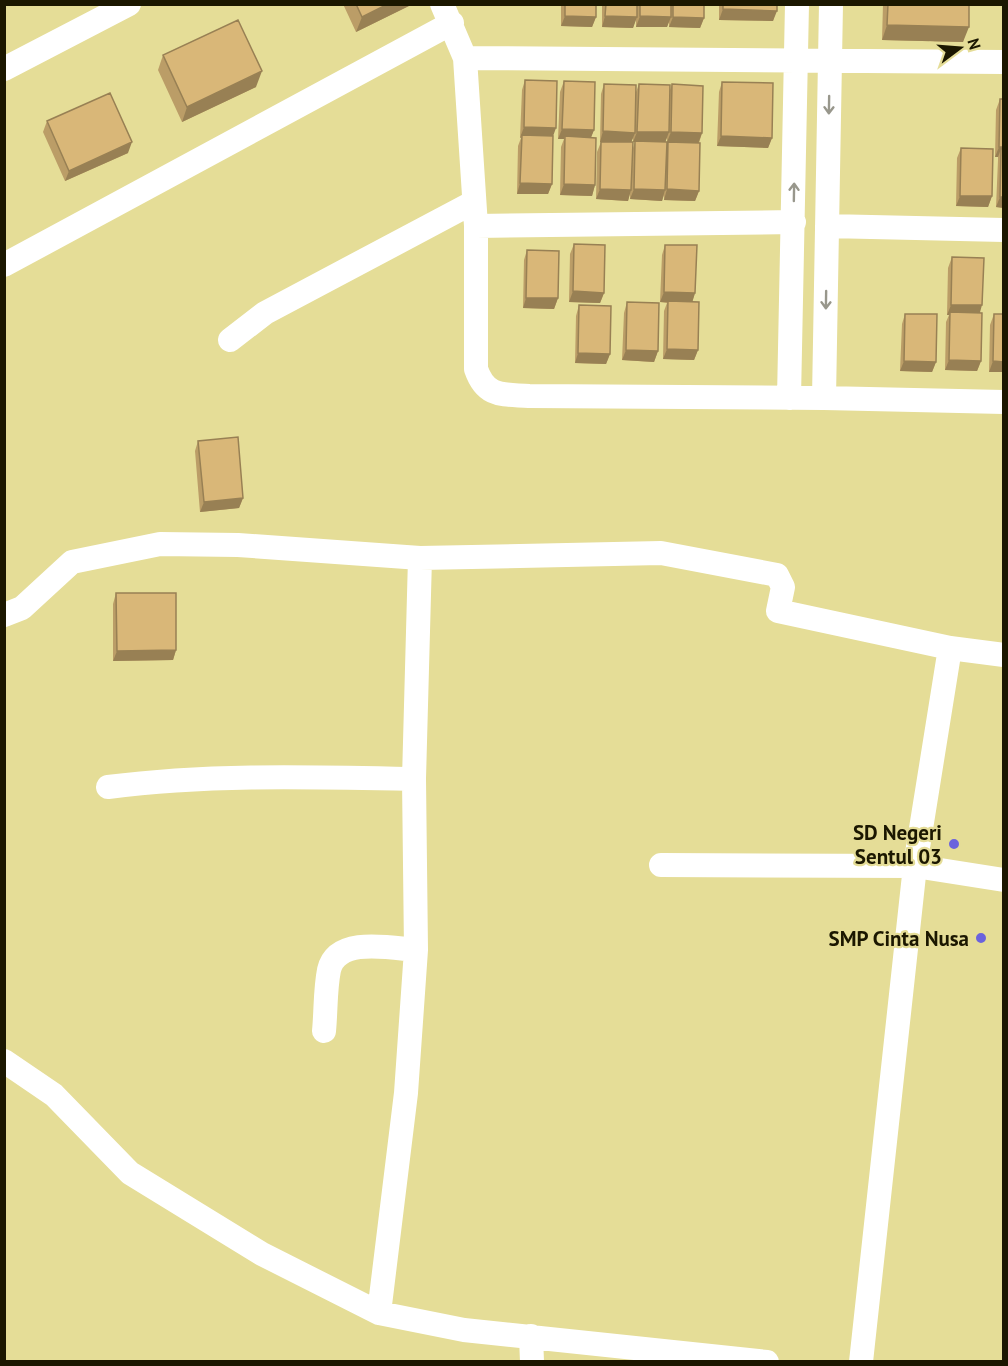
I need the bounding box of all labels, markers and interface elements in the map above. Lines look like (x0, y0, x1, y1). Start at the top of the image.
north arrow (930, 18, 990, 78)
text: N (963, 36, 985, 52)
one-way arrow (824, 94, 835, 114)
one-way arrow (788, 183, 800, 203)
one-way arrow (820, 289, 832, 309)
place label: SD Negeri Sentul 03 (853, 819, 942, 870)
marker: SD Negeri Sentul 03 (947, 837, 961, 851)
place label: SMP Cinta Nusa (829, 925, 969, 952)
marker: SMP Cinta Nusa (974, 931, 988, 945)

